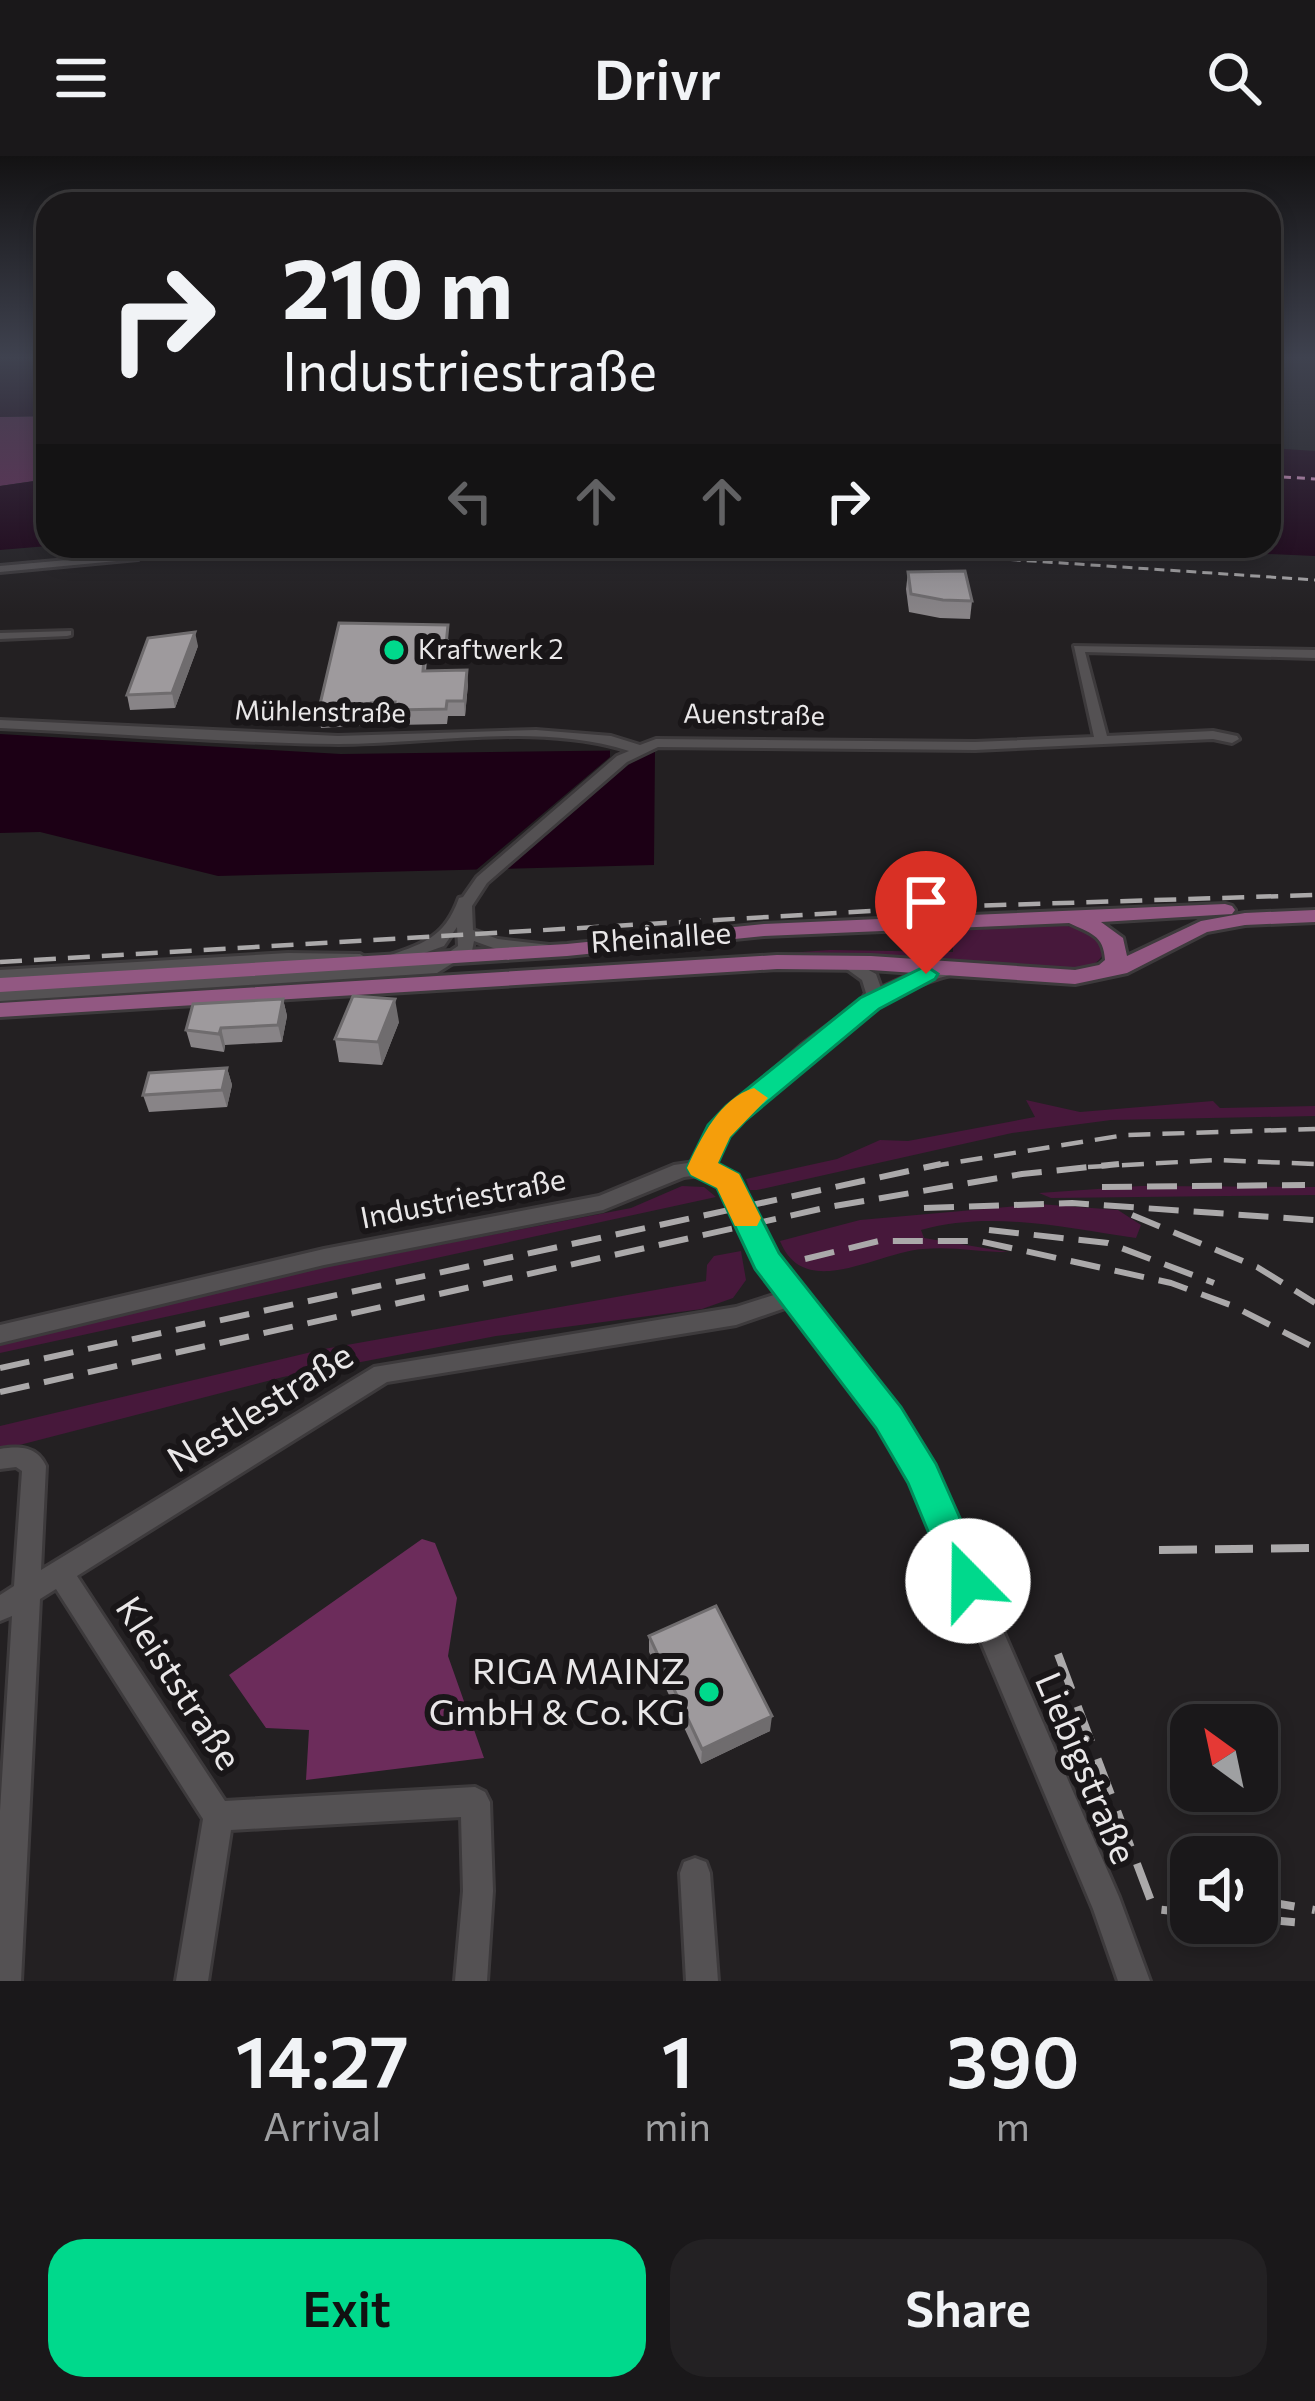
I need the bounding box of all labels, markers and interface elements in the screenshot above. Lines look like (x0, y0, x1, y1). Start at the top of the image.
icon: menu (48, 45, 114, 111)
text: Drivr (594, 45, 721, 111)
icon: search (1201, 45, 1267, 111)
text: 210 m (282, 234, 513, 336)
icon: right (84, 240, 240, 396)
text: Industriestraße (282, 336, 657, 402)
icon: left (437, 468, 503, 534)
icon: ahead (563, 468, 629, 534)
icon: ahead (689, 468, 755, 534)
icon: right (815, 468, 881, 534)
place label: Kraftwerk 2 (418, 632, 563, 665)
marker: Kraftwerk 2 (381, 637, 407, 663)
street label: Mühlenstraße (234, 693, 406, 728)
street label: Auenstraße (683, 696, 825, 731)
pin (875, 851, 977, 974)
icon: arrive (893, 869, 959, 935)
street label: Rheinallee (589, 912, 732, 959)
street label: Industriestraße (357, 1159, 568, 1235)
street label: Nestlestraße (158, 1331, 360, 1480)
position arrow (905, 1518, 1031, 1644)
street label: Kleiststraße (109, 1587, 253, 1777)
place label: RIGA MAINZ GmbH & Co. KG (429, 1647, 685, 1732)
street label: Liebigstraße (1028, 1665, 1148, 1870)
marker: RIGA MAINZ GmbH & Co. KG (696, 1679, 722, 1705)
north arrow (1170, 1704, 1278, 1812)
map controls (1170, 1704, 1278, 1944)
button: sound (1170, 1836, 1278, 1944)
text: 14:27 (235, 2015, 409, 2103)
text: 1 (662, 2015, 694, 2103)
text: 390 (946, 2015, 1080, 2103)
text: Arrival (263, 2101, 381, 2149)
text: min (644, 2101, 711, 2149)
text: m (996, 2101, 1030, 2149)
button: Exit (48, 2239, 646, 2377)
button: Share (670, 2239, 1267, 2377)

